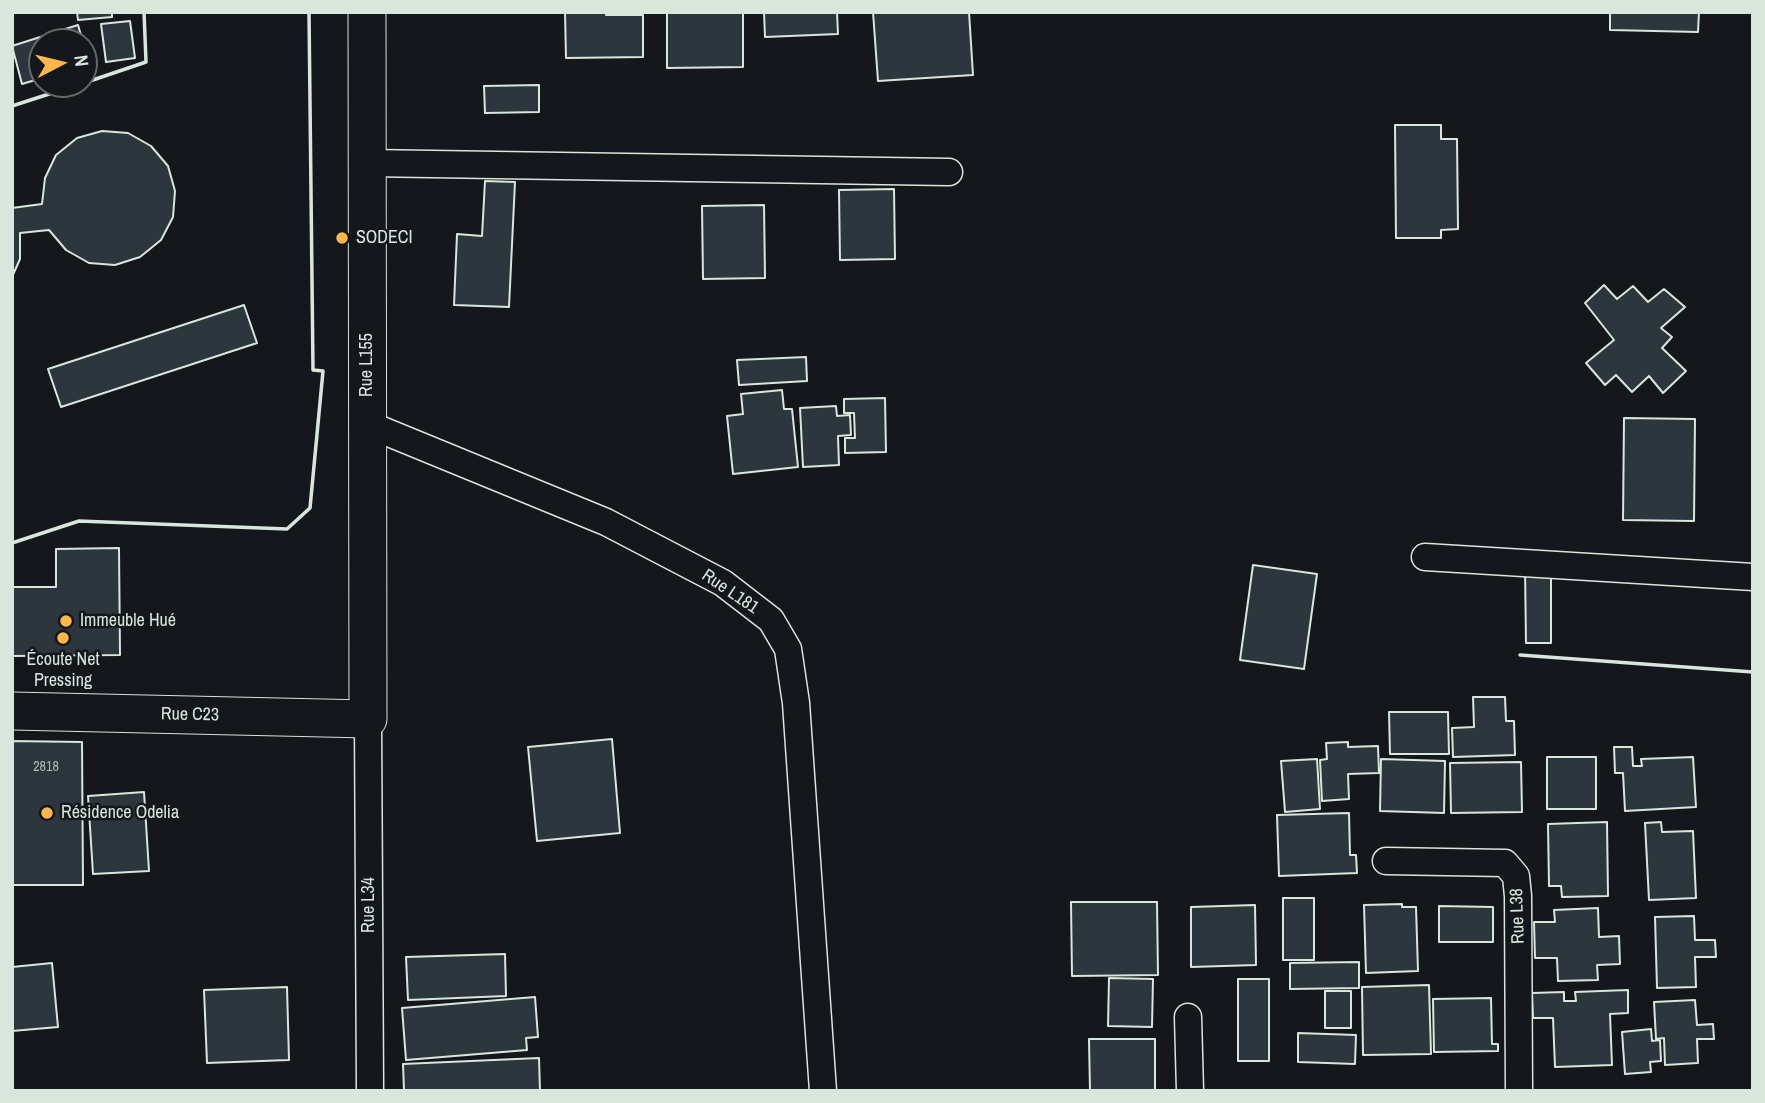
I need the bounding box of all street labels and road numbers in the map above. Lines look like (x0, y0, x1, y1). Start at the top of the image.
street label: Rue L155 (356, 333, 378, 397)
street label: Rue L181 (697, 565, 763, 619)
street label: Rue C23 (161, 704, 219, 726)
street label: Rue L34 (358, 877, 380, 933)
street label: Rue L38 (1506, 888, 1530, 944)

